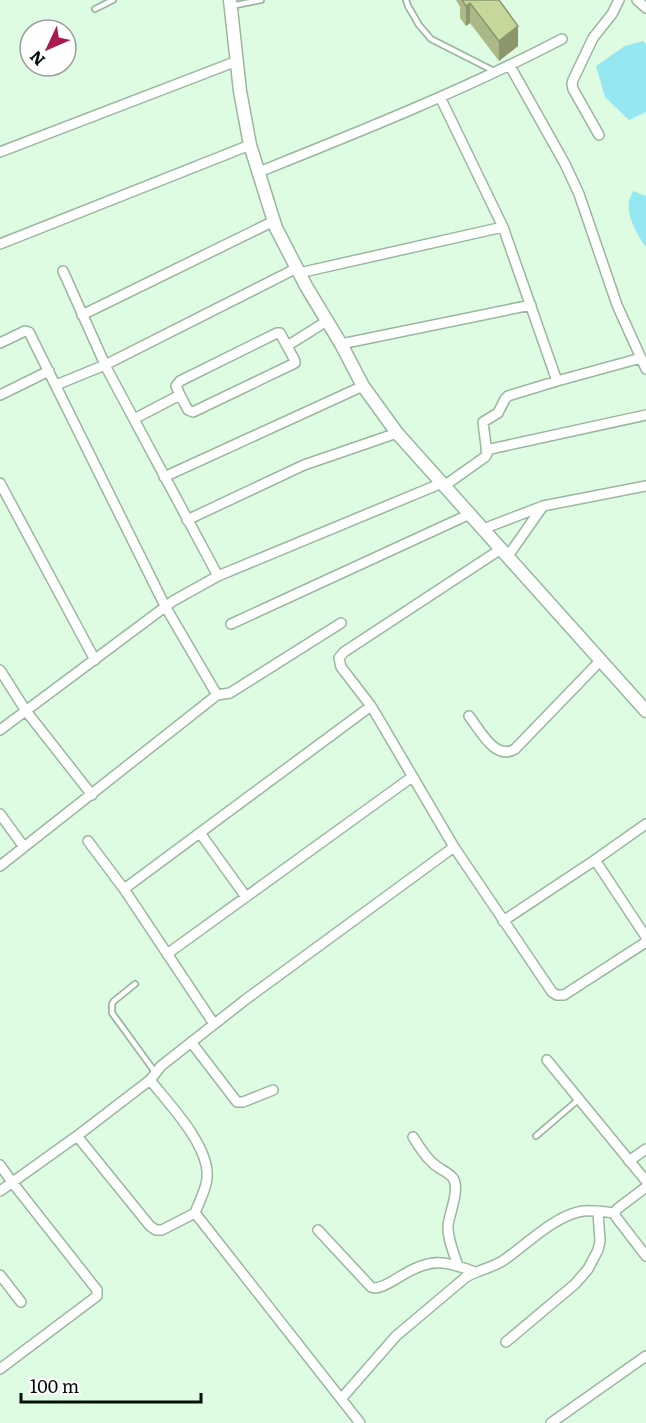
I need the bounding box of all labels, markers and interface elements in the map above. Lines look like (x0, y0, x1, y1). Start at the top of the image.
north arrow (18, 18, 78, 78)
text: N (23, 46, 50, 72)
scale bar (21, 1366, 201, 1404)
text: 100 m (30, 1372, 79, 1399)

